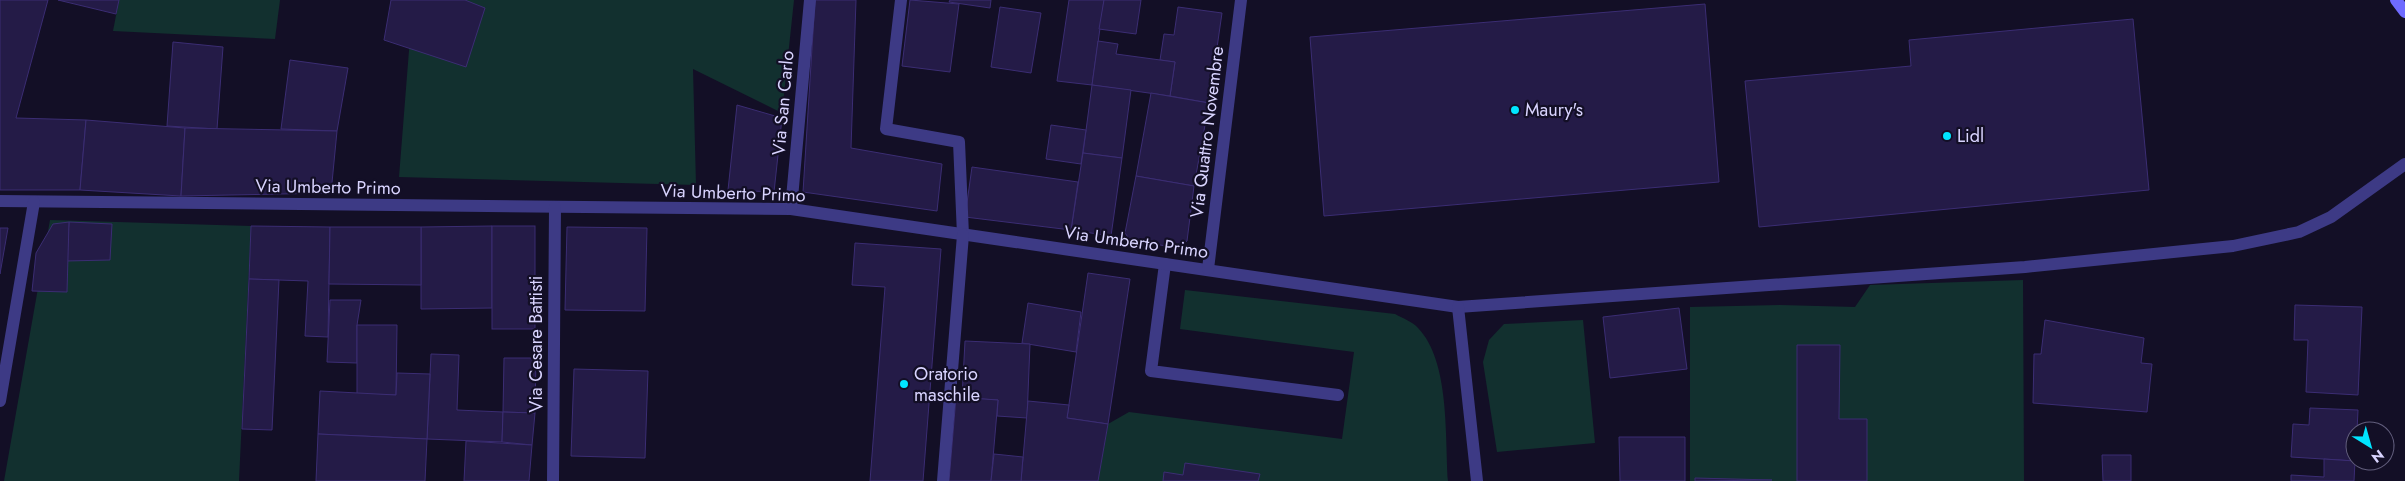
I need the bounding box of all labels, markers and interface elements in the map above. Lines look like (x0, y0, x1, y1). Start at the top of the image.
street label: Via Quattro Novembre (1184, 45, 1230, 219)
street label: Via San Carlo (765, 49, 801, 156)
place label: Maury's (1525, 97, 1583, 123)
marker: Maury's (1509, 104, 1521, 116)
place label: Lidl (1957, 123, 1984, 149)
marker: Lidl (1941, 130, 1953, 142)
street label: Via Umberto Primo (255, 173, 401, 201)
street label: Via Umberto Primo (660, 177, 806, 209)
street label: Via Umberto Primo (1062, 219, 1210, 265)
street label: Via Cesare Battisti (523, 276, 549, 412)
place label: Oratorio maschile (914, 361, 980, 408)
marker: Oratorio maschile (898, 378, 910, 390)
north arrow (2345, 421, 2395, 471)
text: N (2367, 445, 2388, 468)

